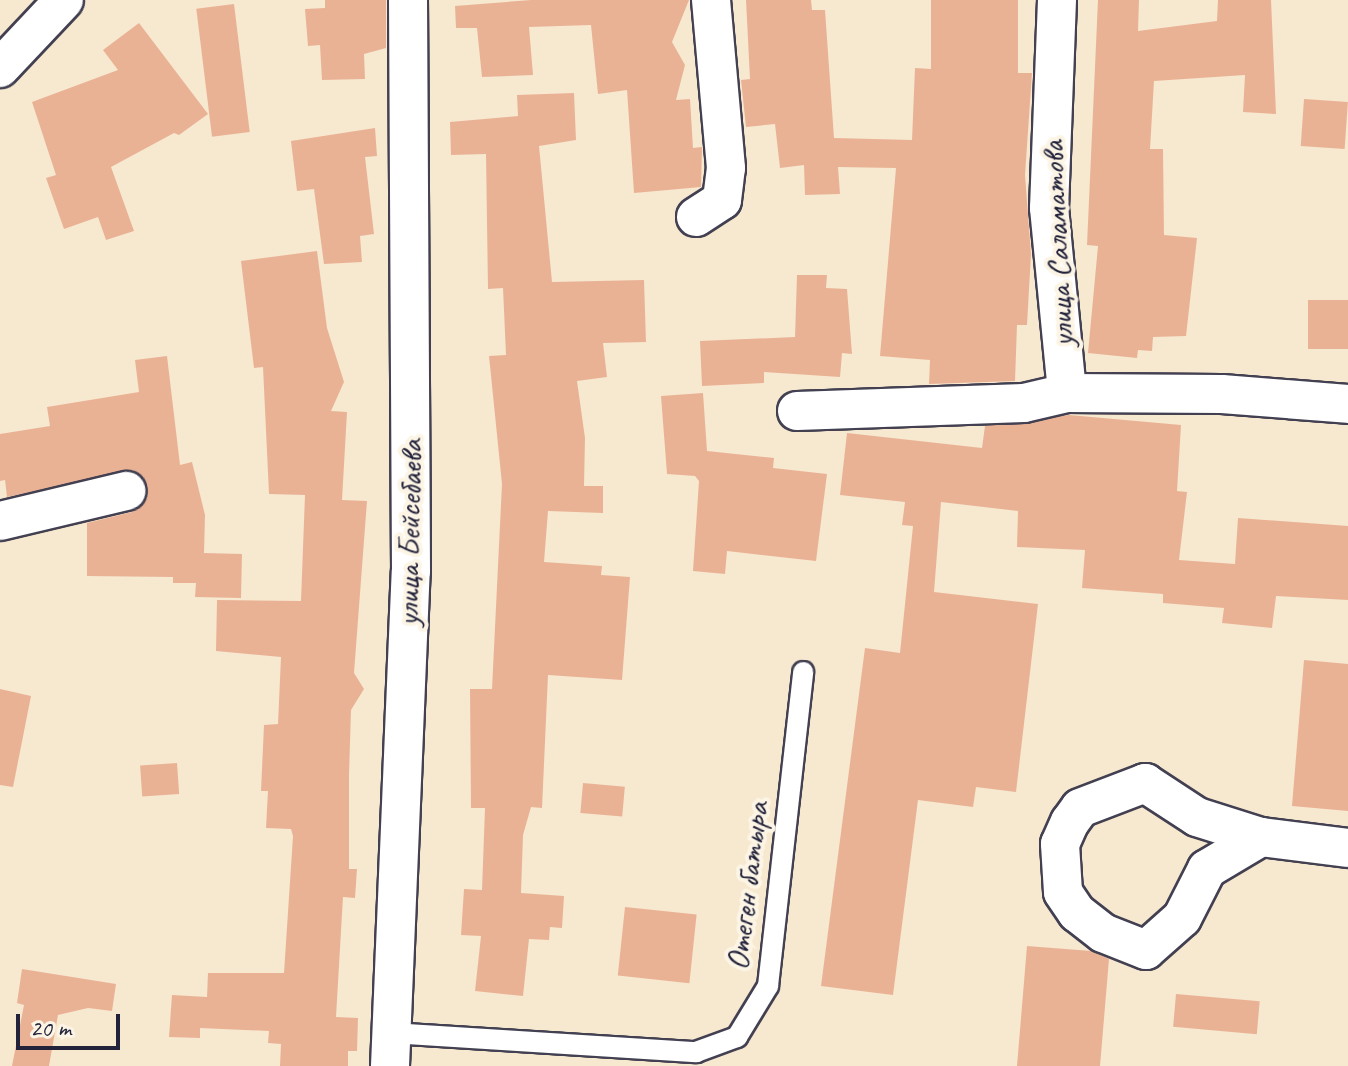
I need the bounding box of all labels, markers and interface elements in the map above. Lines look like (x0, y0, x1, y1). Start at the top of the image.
street label: улица Саламатова (1033, 140, 1083, 348)
street label: улица Бейсебаева (389, 439, 431, 627)
street label: Отеген батыра (719, 799, 777, 973)
scale bar (20, 998, 124, 1048)
text: 20 m (30, 1013, 71, 1043)

